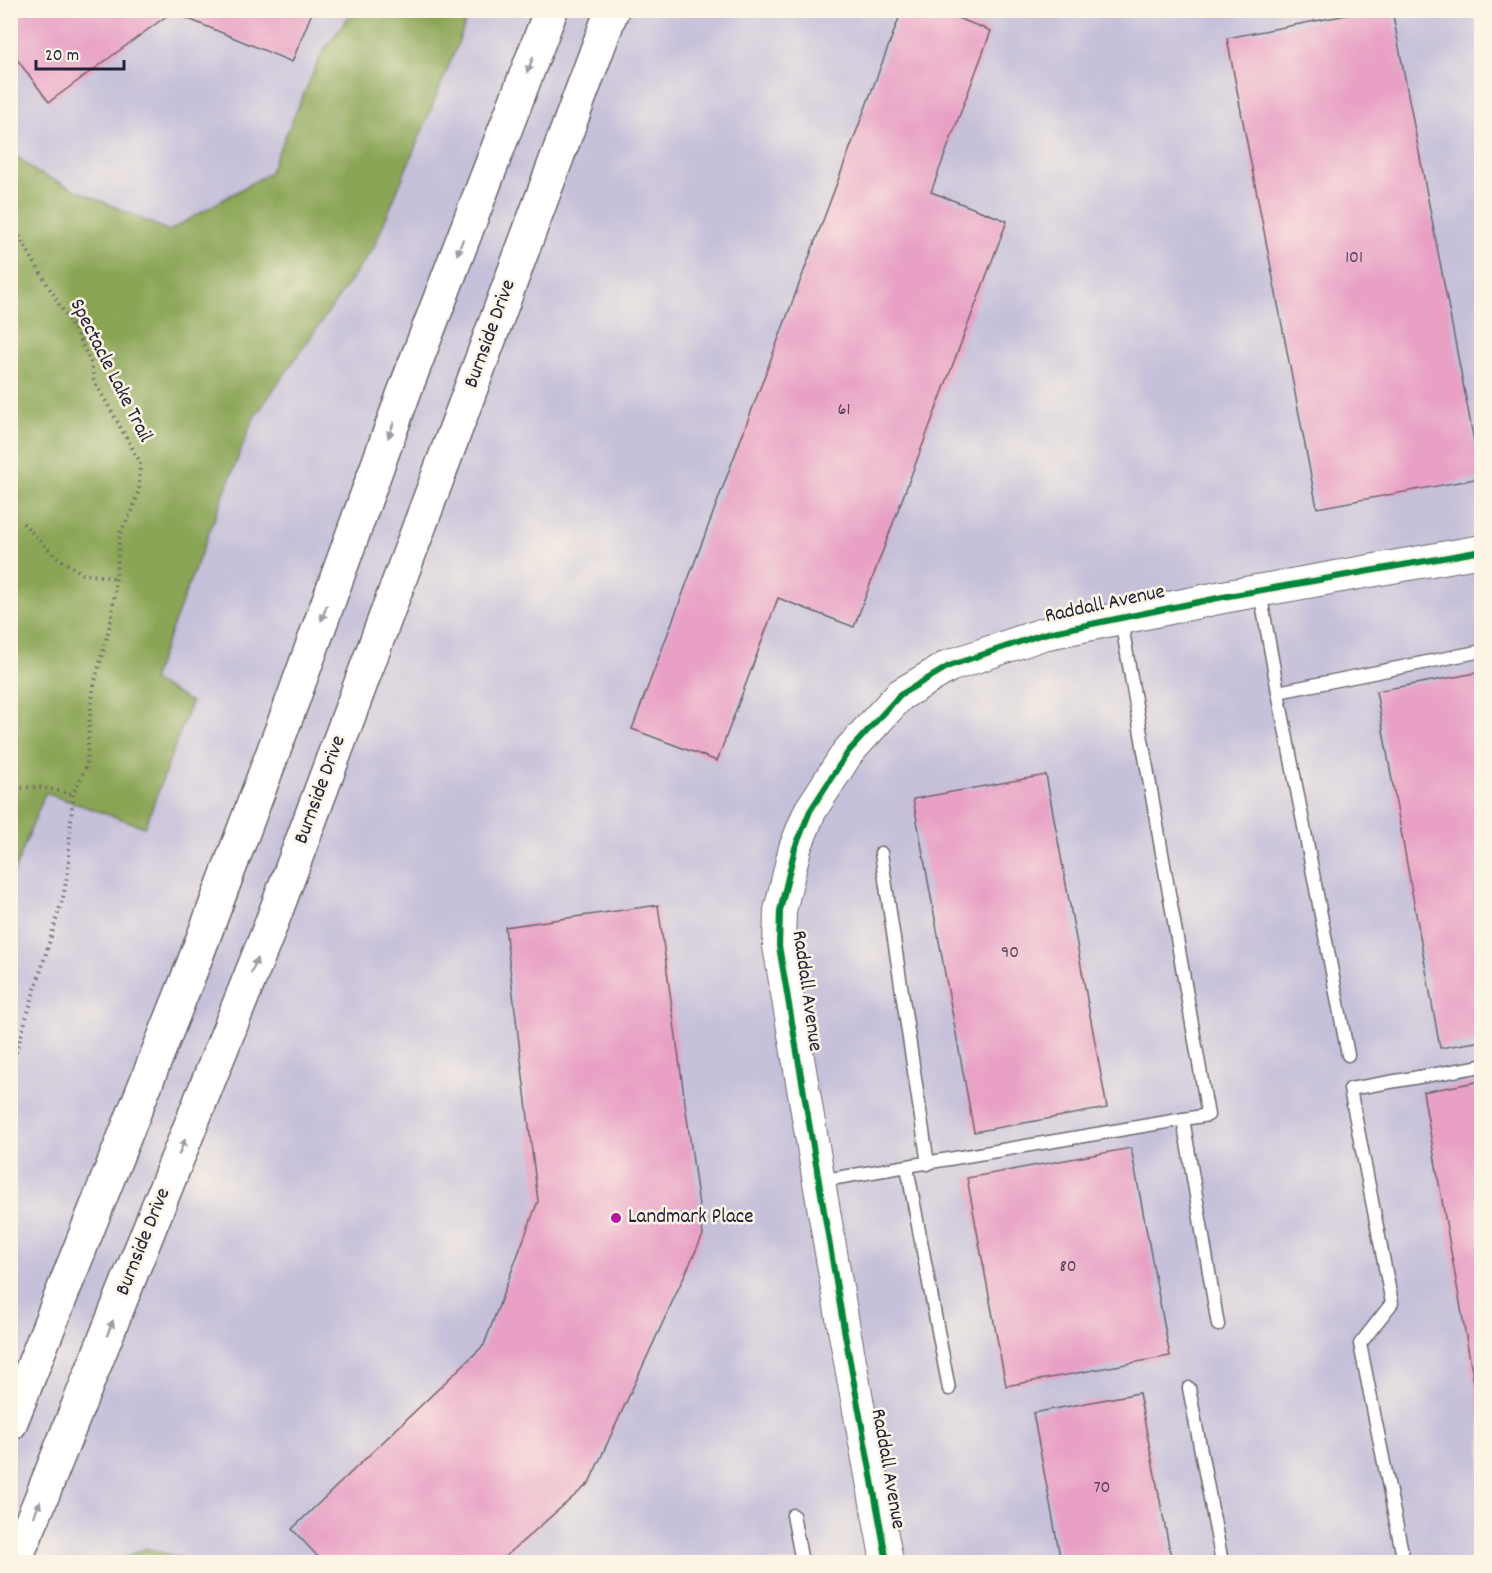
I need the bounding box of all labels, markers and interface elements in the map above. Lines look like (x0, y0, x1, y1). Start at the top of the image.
scale bar (36, 33, 124, 71)
text: 20 m (45, 44, 79, 69)
one-way arrow (524, 56, 534, 74)
one-way arrow (455, 238, 464, 256)
house number: 101 (1345, 246, 1363, 271)
street label: Burnside Drive (457, 276, 525, 392)
street label: Spectacle Lake Trail (61, 294, 159, 448)
house number: 61 (838, 398, 850, 423)
one-way arrow (385, 421, 395, 439)
street label: Raddall Avenue (1042, 578, 1168, 632)
one-way arrow (319, 604, 328, 622)
street label: Burnside Drive (287, 732, 355, 848)
street label: Raddall Avenue (783, 929, 829, 1053)
house number: 90 (1001, 941, 1019, 966)
one-way arrow (250, 957, 260, 975)
one-way arrow (178, 1138, 187, 1156)
street label: Burnside Drive (109, 1184, 179, 1300)
place label: Landmark Place (628, 1203, 754, 1233)
marker: Landmark Place (609, 1211, 623, 1225)
house number: 80 (1059, 1255, 1077, 1280)
one-way arrow (105, 1319, 115, 1337)
street label: Raddall Avenue (862, 1406, 912, 1532)
house number: 70 (1094, 1476, 1110, 1501)
one-way arrow (32, 1499, 42, 1517)

